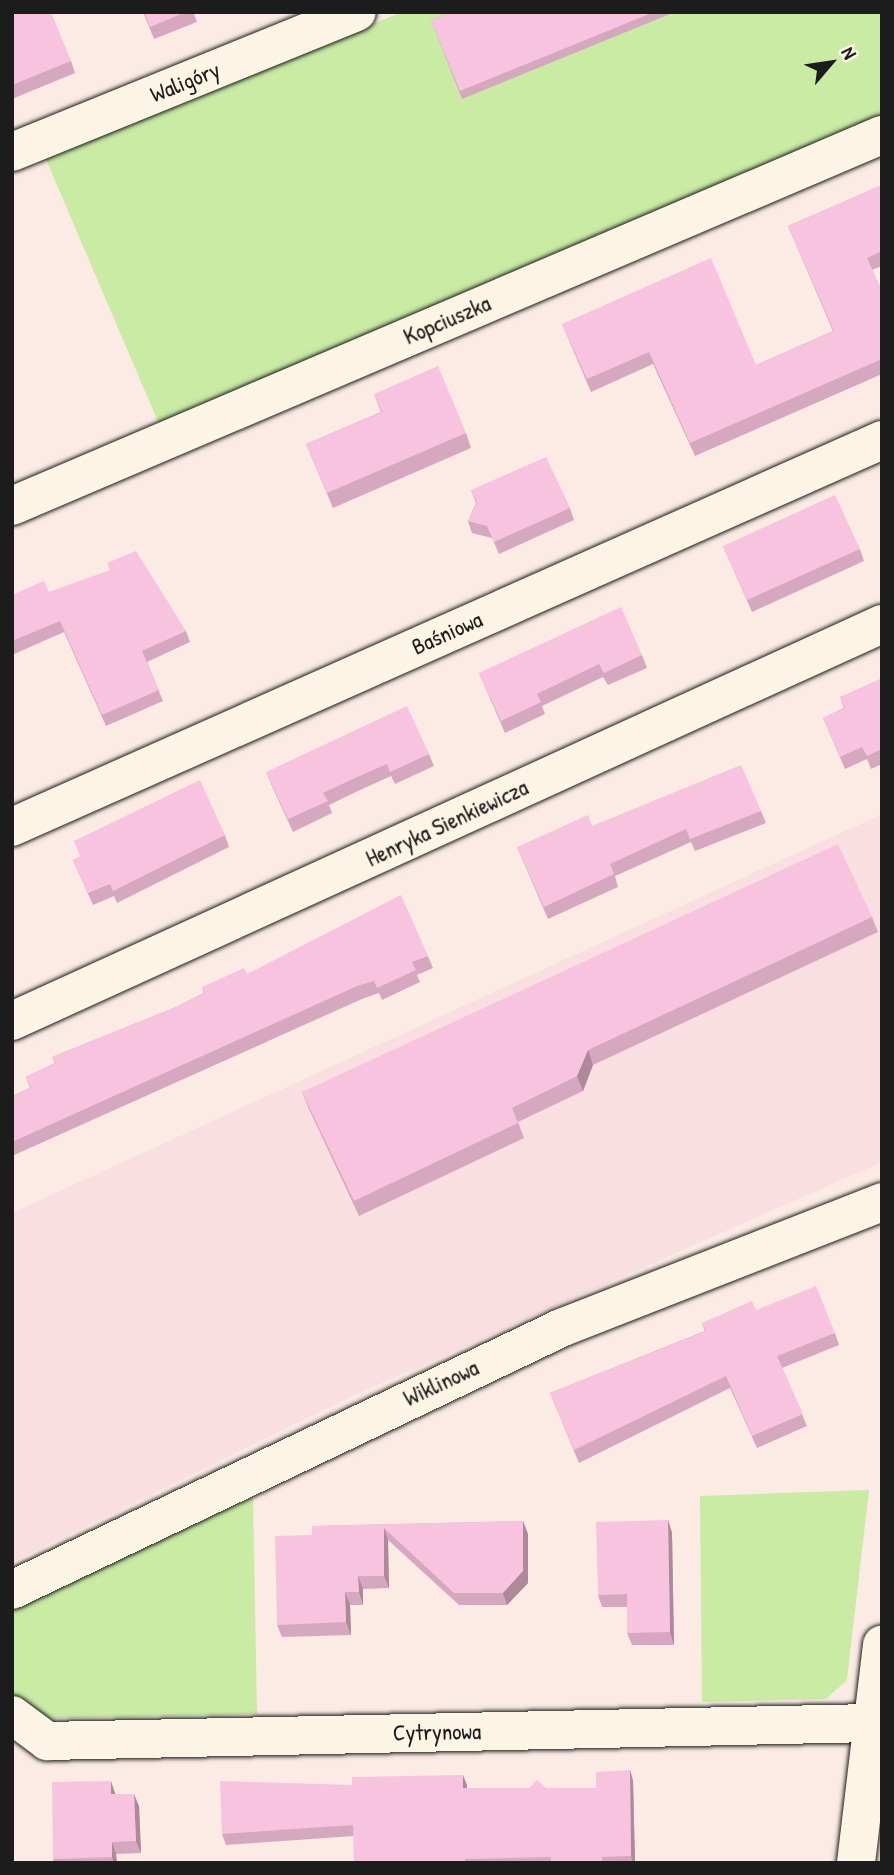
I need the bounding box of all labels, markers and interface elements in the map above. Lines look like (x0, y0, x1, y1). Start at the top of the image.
north arrow (796, 28, 866, 98)
text: N (836, 42, 863, 64)
street label: Waligóry (146, 56, 224, 108)
street label: Kopciuszka (399, 289, 495, 351)
street label: Baśniowa (408, 605, 486, 661)
street label: Henryka Sienkiewicza (362, 773, 532, 873)
street label: Wiklinowa (399, 1354, 483, 1412)
street label: Cytrynowa (393, 1717, 481, 1747)

